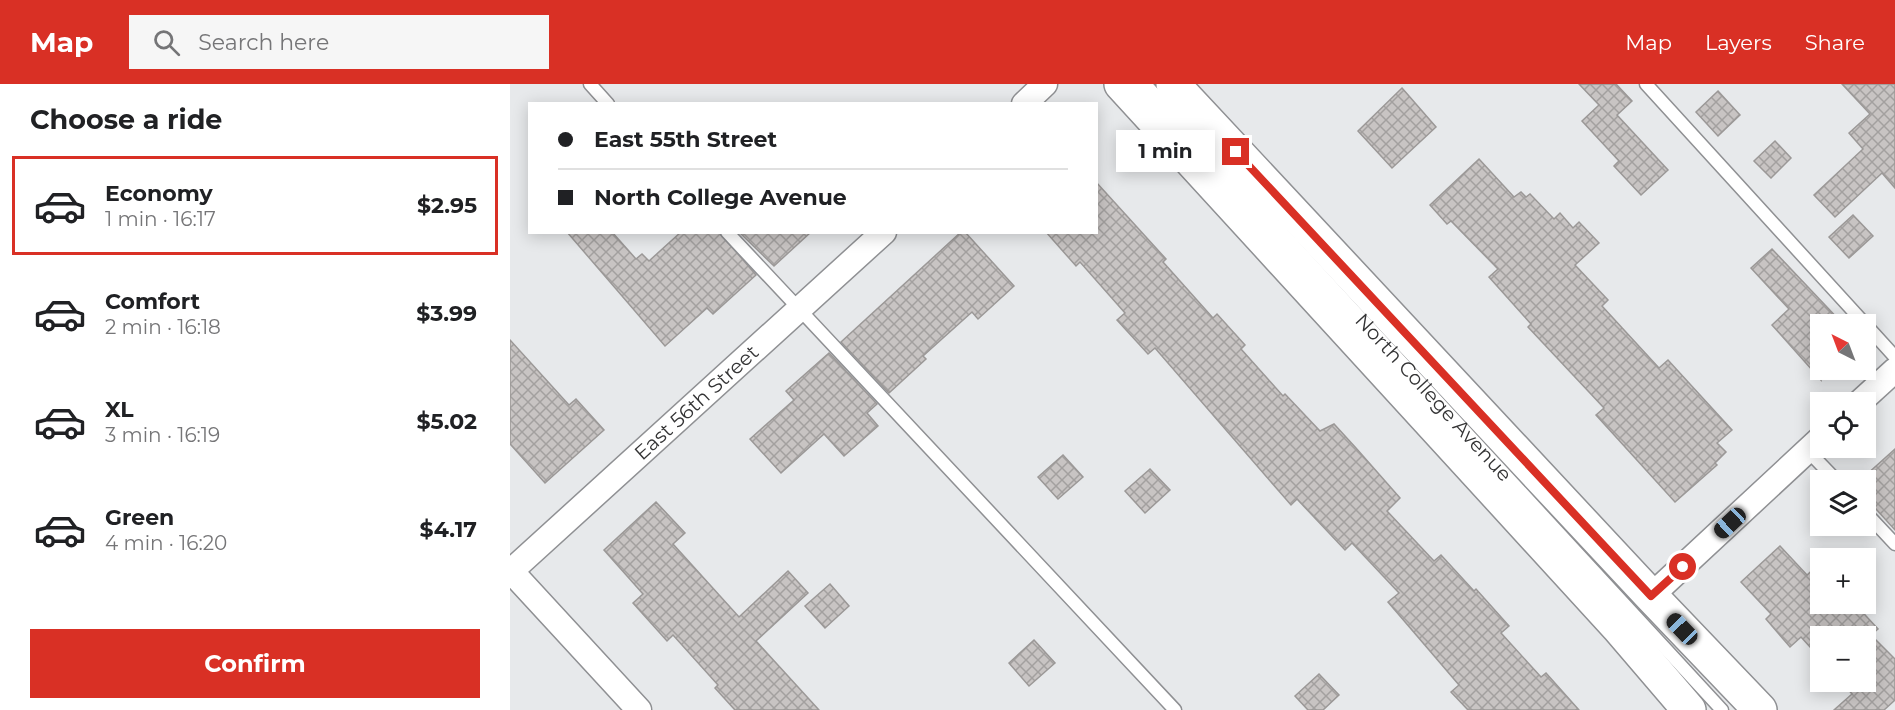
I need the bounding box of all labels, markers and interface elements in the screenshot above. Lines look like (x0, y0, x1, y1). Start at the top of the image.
search box (129, 15, 549, 69)
text: Map (30, 25, 93, 59)
icon: search (150, 26, 183, 59)
text: Search here (198, 29, 329, 56)
text: Map (1625, 30, 1672, 55)
text: Layers (1705, 30, 1772, 55)
text: Share (1805, 30, 1865, 55)
text: Choose a ride (30, 103, 222, 136)
text: East 55th Street (594, 126, 777, 153)
callout: 1 min (1116, 131, 1215, 173)
route end (1222, 138, 1249, 165)
text: 1 min (1138, 139, 1193, 163)
icon: car (33, 179, 87, 233)
text: Economy (105, 180, 213, 207)
text: North College Avenue (594, 184, 847, 211)
text: $2.95 (417, 192, 477, 219)
text: 1 min · 16:17 (105, 207, 216, 231)
icon: car (33, 287, 87, 341)
text: Comfort (105, 288, 200, 315)
text: $3.99 (416, 300, 477, 327)
street label: North College Avenue (1350, 308, 1517, 486)
north arrow (1810, 314, 1876, 380)
map controls (1810, 314, 1876, 692)
text: 2 min · 16:18 (105, 315, 221, 339)
street label: East 56th Street (630, 340, 763, 465)
button: locate (1810, 392, 1876, 458)
icon: car (33, 395, 87, 449)
text: XL (105, 396, 134, 423)
text: $5.02 (417, 408, 477, 435)
text: 3 min · 16:19 (105, 423, 220, 447)
button: layers (1810, 470, 1876, 536)
icon: car (33, 503, 87, 557)
text: Green (105, 504, 174, 531)
car (1711, 504, 1749, 542)
text: $4.17 (419, 516, 477, 543)
text: 4 min · 16:20 (105, 531, 227, 555)
button: + (1810, 548, 1876, 614)
route start (1669, 553, 1696, 580)
car (1663, 610, 1701, 648)
button: − (1810, 626, 1876, 692)
button: Confirm (30, 629, 480, 698)

